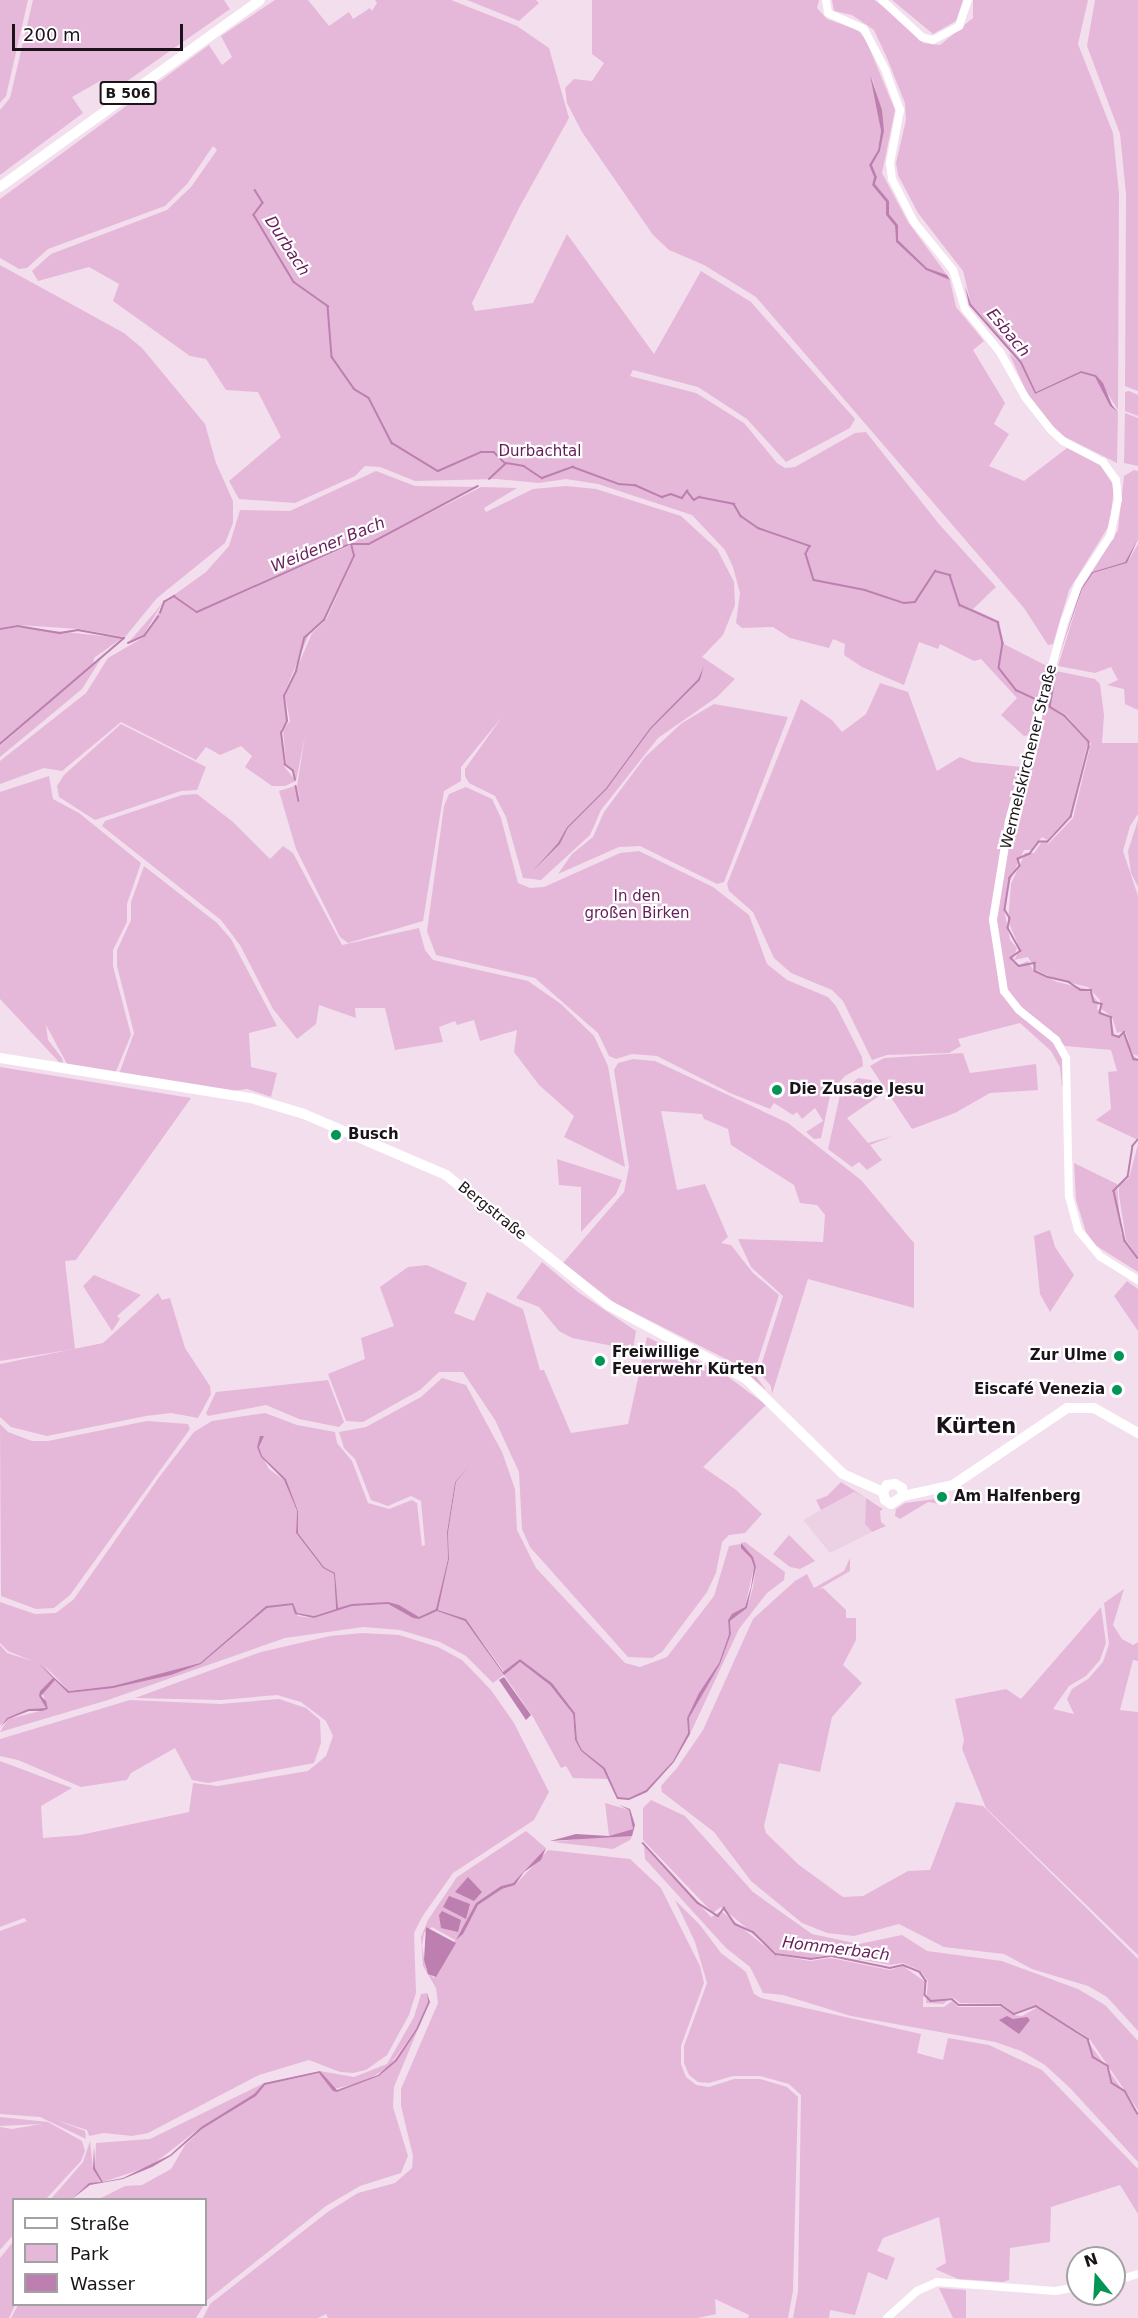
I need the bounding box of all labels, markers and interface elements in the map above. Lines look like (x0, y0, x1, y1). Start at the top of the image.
scale bar (15, 12, 186, 50)
text: 200 m (23, 24, 81, 45)
road number: B 506 (100, 82, 156, 104)
water label: Durbach (260, 212, 314, 280)
water label: Esbach (982, 305, 1034, 361)
park label: Durbachtal (499, 443, 581, 461)
water label: Weidener Bach (268, 513, 388, 577)
street label: Wermelskirchener Straße (997, 663, 1061, 851)
park label: In den großen Birken (584, 887, 690, 922)
place label: Die Zusage Jesu (789, 1081, 924, 1099)
marker: Die Zusage Jesu (770, 1083, 784, 1097)
place label: Busch (348, 1126, 399, 1144)
marker: Busch (329, 1128, 343, 1142)
street label: Bergstraße (454, 1178, 530, 1244)
place label: Freiwillige Feuerwehr Kürten (612, 1343, 765, 1378)
place label: Zur Ulme (1030, 1347, 1107, 1365)
marker: Zur Ulme (1112, 1349, 1126, 1363)
marker: Freiwillige Feuerwehr Kürten (593, 1354, 607, 1368)
place label: Eiscafé Venezia (974, 1381, 1105, 1399)
marker: Eiscafé Venezia (1110, 1383, 1124, 1397)
district label: Kürten (936, 1413, 1016, 1439)
place label: Am Halfenberg (954, 1488, 1081, 1506)
marker: Am Halfenberg (935, 1490, 949, 1504)
water label: Hommerbach (781, 1933, 891, 1965)
legend (12, 2198, 207, 2306)
text: Straße (70, 2213, 129, 2234)
text: Park (70, 2243, 109, 2264)
north arrow (1066, 2246, 1126, 2306)
text: N (1082, 2249, 1100, 2271)
text: Wasser (70, 2273, 135, 2294)

